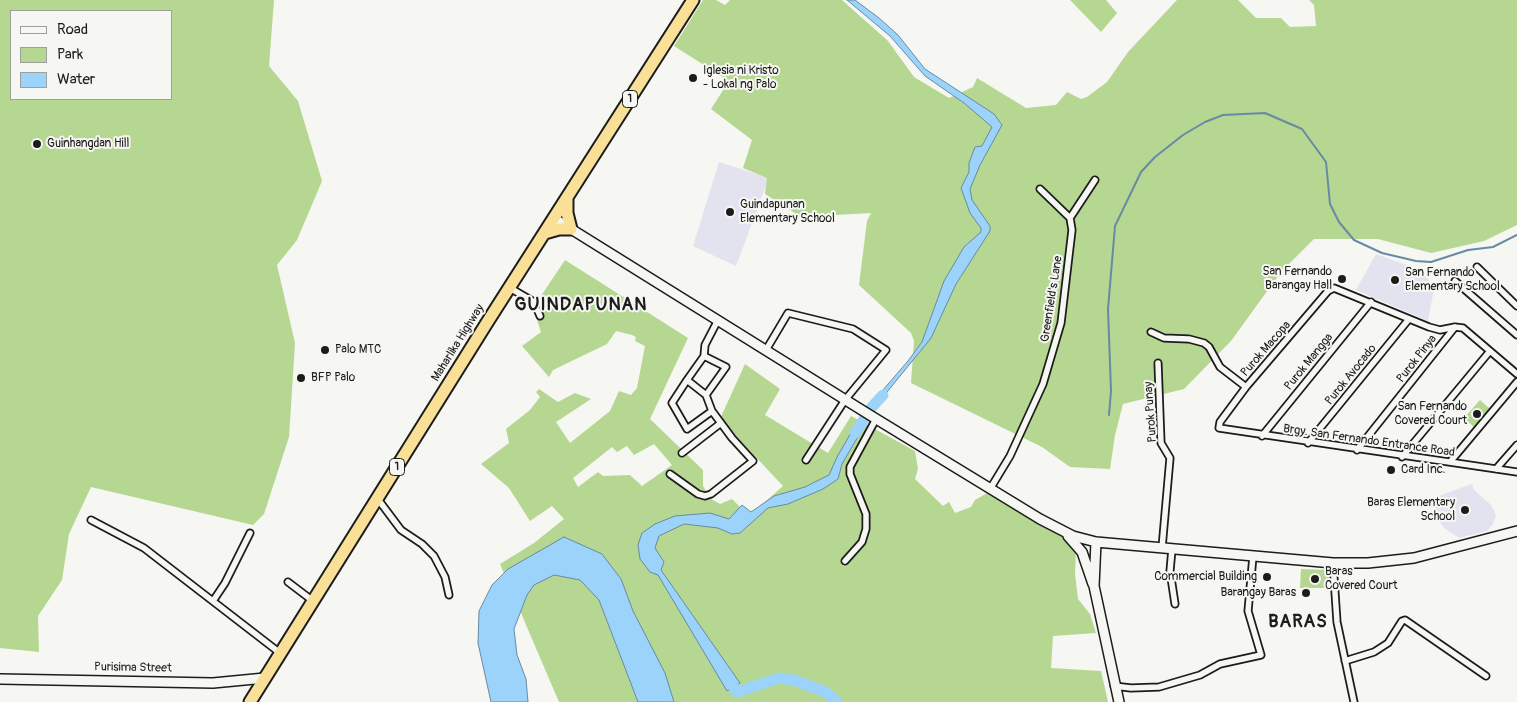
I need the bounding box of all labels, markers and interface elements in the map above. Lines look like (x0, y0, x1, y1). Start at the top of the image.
legend (10, 10, 172, 100)
text: Road (57, 20, 88, 39)
text: Park (57, 45, 83, 64)
place label: Iglesia ni Kristo - Lokal ng Palo (703, 64, 779, 92)
text: Water (57, 70, 95, 89)
marker: Iglesia ni Kristo - Lokal ng Palo (687, 72, 699, 84)
road number: 1 (622, 90, 638, 108)
place label: Guinhangdan Hill (47, 137, 129, 151)
marker: Guinhangdan Hill (31, 138, 43, 150)
place label: Guindapunan Elementary School (740, 198, 835, 226)
marker: Guindapunan Elementary School (724, 206, 736, 218)
street label: Greenfield's Lane (1038, 255, 1066, 343)
place label: San Fernando Barangay Hall (1262, 265, 1332, 293)
place label: San Fernando Elementary School (1405, 266, 1500, 294)
marker: San Fernando Barangay Hall (1336, 273, 1348, 285)
marker: San Fernando Elementary School (1389, 274, 1401, 286)
district label: GUINDAPUNAN (513, 294, 649, 316)
street label: Maharlika Highway (429, 302, 487, 384)
street label: Purok Macopa (1238, 318, 1294, 380)
street label: Purok Mangga (1282, 331, 1336, 393)
street label: Purok Pinya (1394, 332, 1440, 386)
street label: Purok Avocado (1322, 342, 1380, 408)
place label: Palo MTC (335, 343, 381, 357)
marker: Palo MTC (319, 344, 331, 356)
place label: BFP Palo (311, 371, 355, 385)
marker: BFP Palo (295, 372, 307, 384)
street label: Purok Punay (1142, 381, 1160, 443)
place label: San Fernando Covered Court (1394, 400, 1467, 428)
marker: San Fernando Covered Court (1471, 408, 1483, 420)
street label: Brgy. San Fernando Entrance Road (1282, 422, 1456, 460)
road number: 1 (390, 458, 404, 476)
place label: Card Inc. (1401, 463, 1445, 477)
marker: Card Inc. (1385, 464, 1397, 476)
place label: Baras Elementary School (1367, 496, 1455, 524)
marker: Baras Elementary School (1459, 504, 1471, 516)
place label: Baras Covered Court (1325, 565, 1398, 593)
place label: Commercial Building (1154, 570, 1257, 584)
marker: Commercial Building (1261, 571, 1273, 583)
marker: Baras Covered Court (1309, 573, 1321, 585)
place label: Barangay Baras (1220, 586, 1296, 600)
marker: Barangay Baras (1300, 587, 1312, 599)
district label: BARAS (1268, 611, 1328, 633)
street label: Purisima Street (94, 660, 172, 676)

